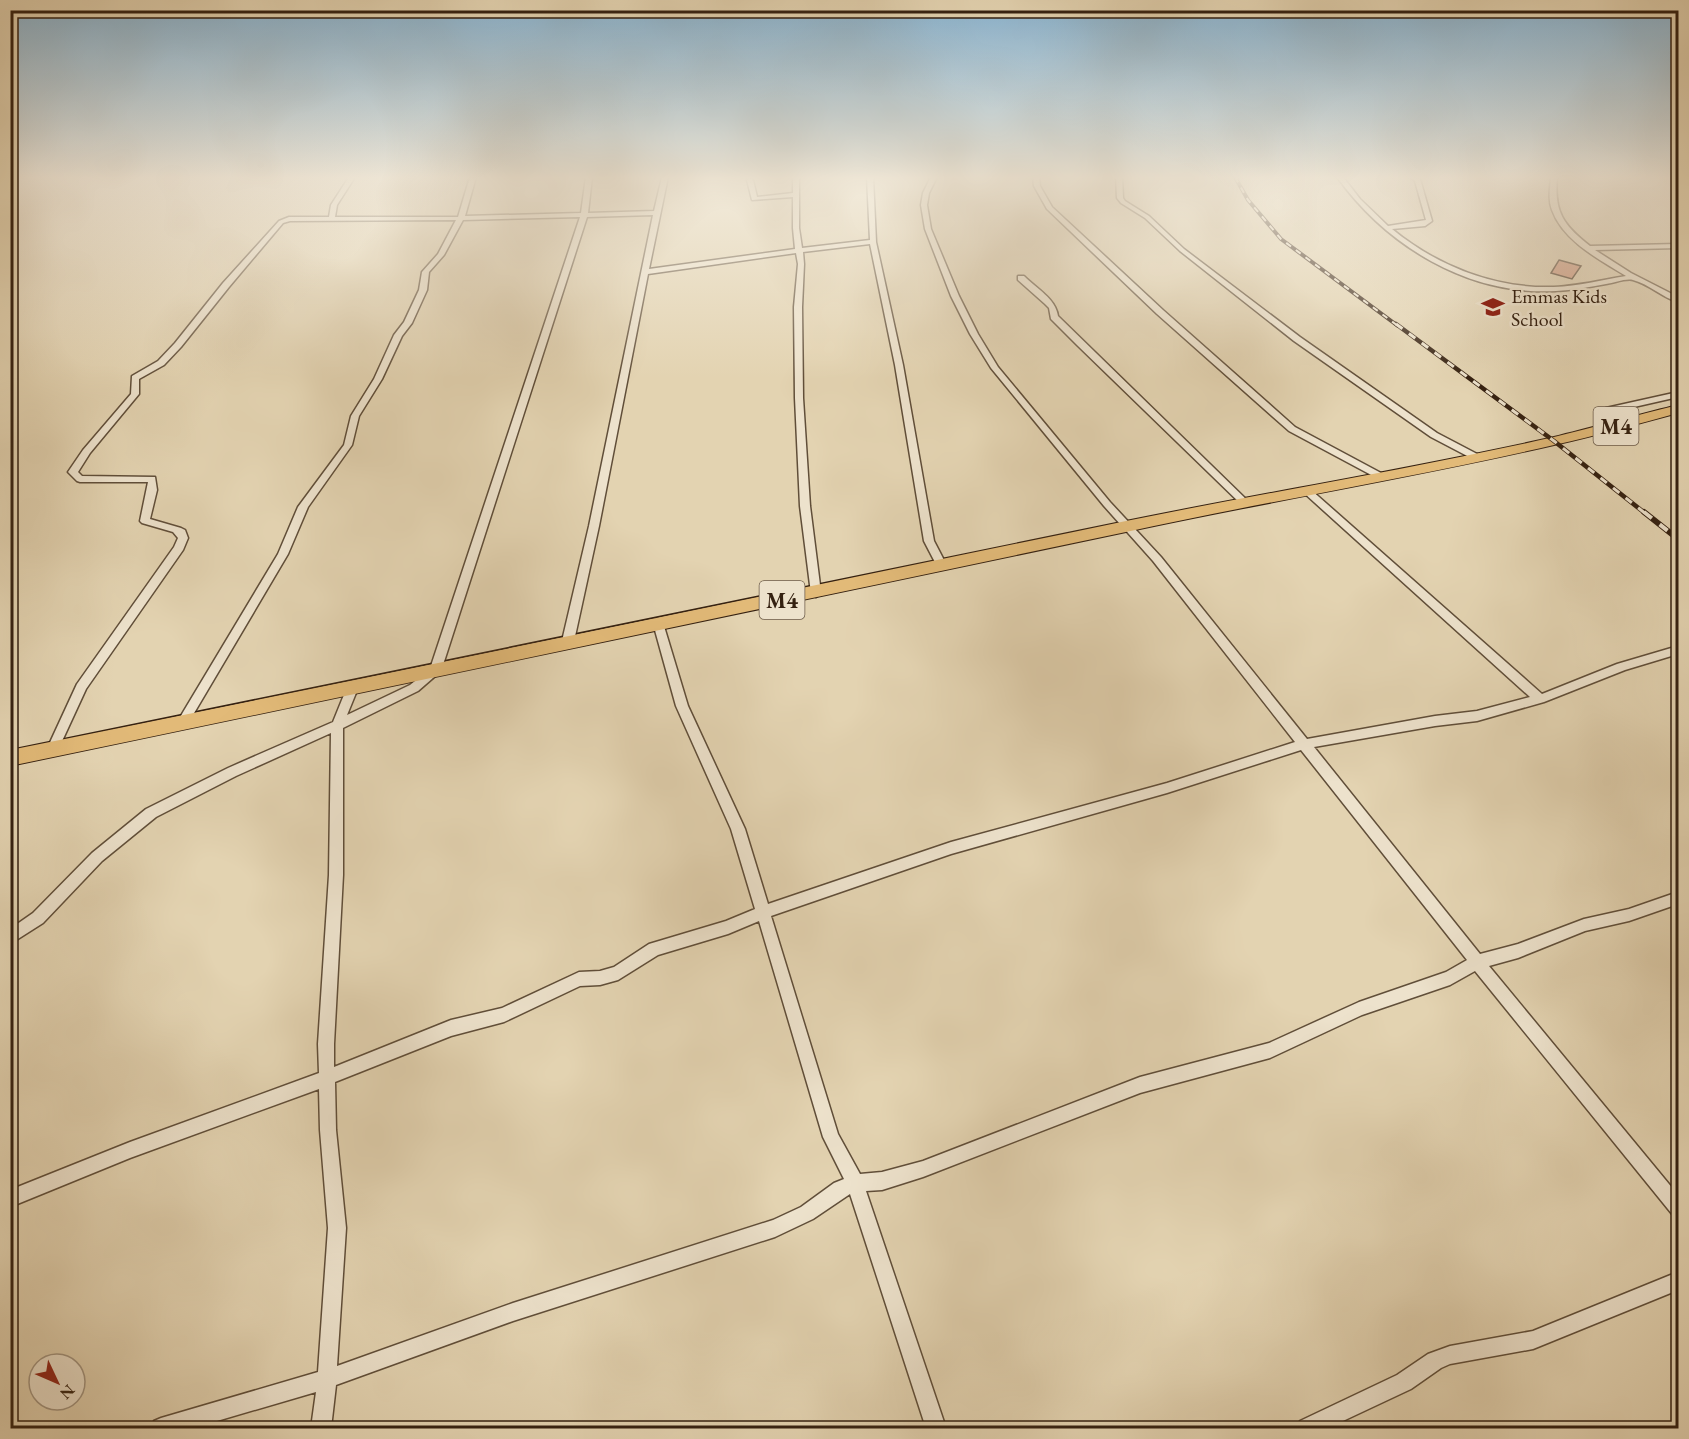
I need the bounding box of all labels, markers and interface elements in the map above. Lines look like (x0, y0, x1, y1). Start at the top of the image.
place label: Emmas Kids School (1511, 283, 1607, 332)
school or university icon: Emmas Kids School (1480, 294, 1506, 320)
road number: M4 (1594, 407, 1638, 445)
road number: M4 (760, 581, 804, 619)
north arrow (27, 1352, 87, 1412)
text: N (55, 1380, 79, 1404)

